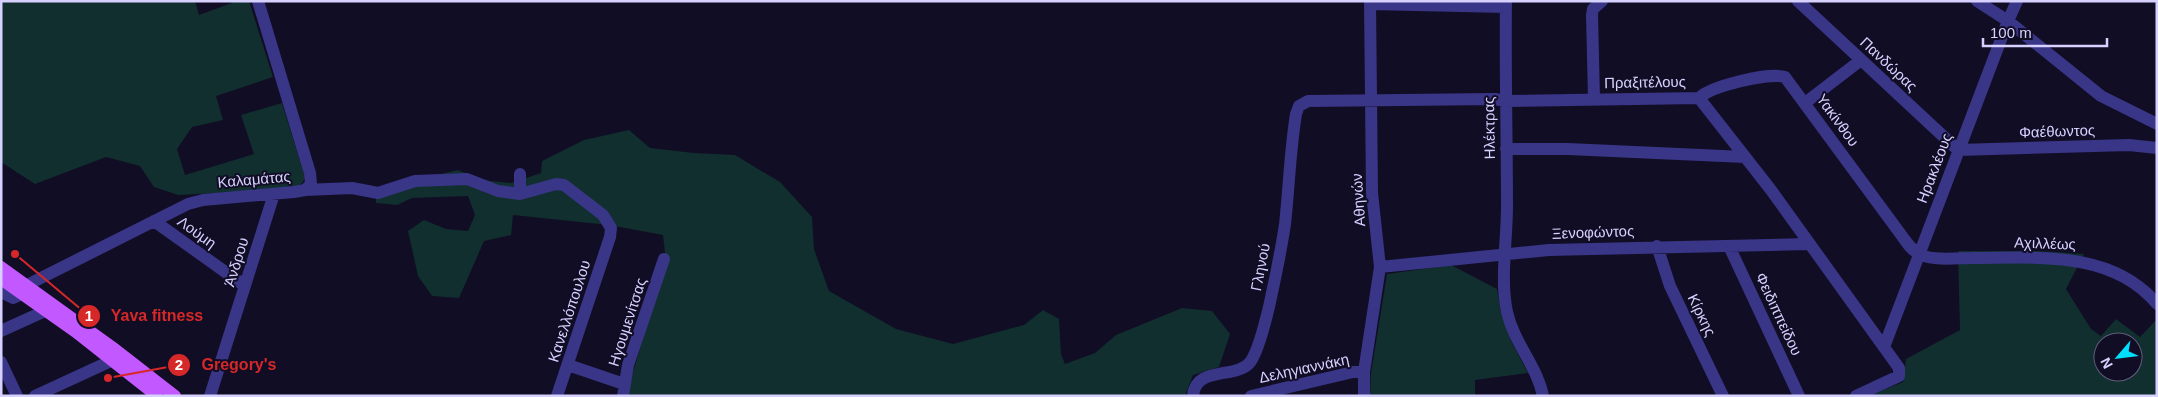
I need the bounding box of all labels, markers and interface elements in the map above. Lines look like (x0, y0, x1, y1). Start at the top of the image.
scale bar (1983, 15, 2107, 47)
text: 100 m (1990, 24, 2032, 41)
street label: Πανδώρας (1857, 33, 1921, 95)
street label: Πραξιτέλους (1604, 73, 1686, 91)
street label: Υακίνθου (1813, 91, 1863, 149)
street label: Ηλέκτρας (1480, 96, 1498, 160)
street label: Φαέθωντος (2019, 121, 2095, 141)
street label: Ηρακλέους (1913, 131, 1955, 205)
street label: Καλαμάτας (217, 167, 291, 191)
street label: Αθηνών (1348, 173, 1368, 227)
street label: Λούμη (174, 212, 220, 252)
street label: Ξενοφώντος (1551, 222, 1635, 242)
street label: Αχιλλέως (2014, 233, 2076, 253)
street label: Άνδρου (220, 235, 252, 289)
street label: Γληνού (1247, 242, 1273, 292)
street label: Κανελλόπουλου (545, 258, 593, 364)
street label: Φειδιππείδου (1752, 270, 1806, 358)
street label: Ηγουμενίτσας (605, 276, 649, 368)
street label: Κίρκης (1685, 291, 1719, 339)
callout: Yava fitness (76, 300, 214, 331)
text: 1 (85, 307, 93, 324)
text: Yava fitness (111, 307, 203, 324)
north arrow (2093, 332, 2143, 382)
callout: Gregory's (167, 349, 287, 380)
street label: Δεληγιαννάκη (1257, 350, 1351, 386)
text: N (2097, 355, 2116, 371)
text: 2 (175, 356, 183, 373)
text: Gregory's (202, 356, 277, 373)

